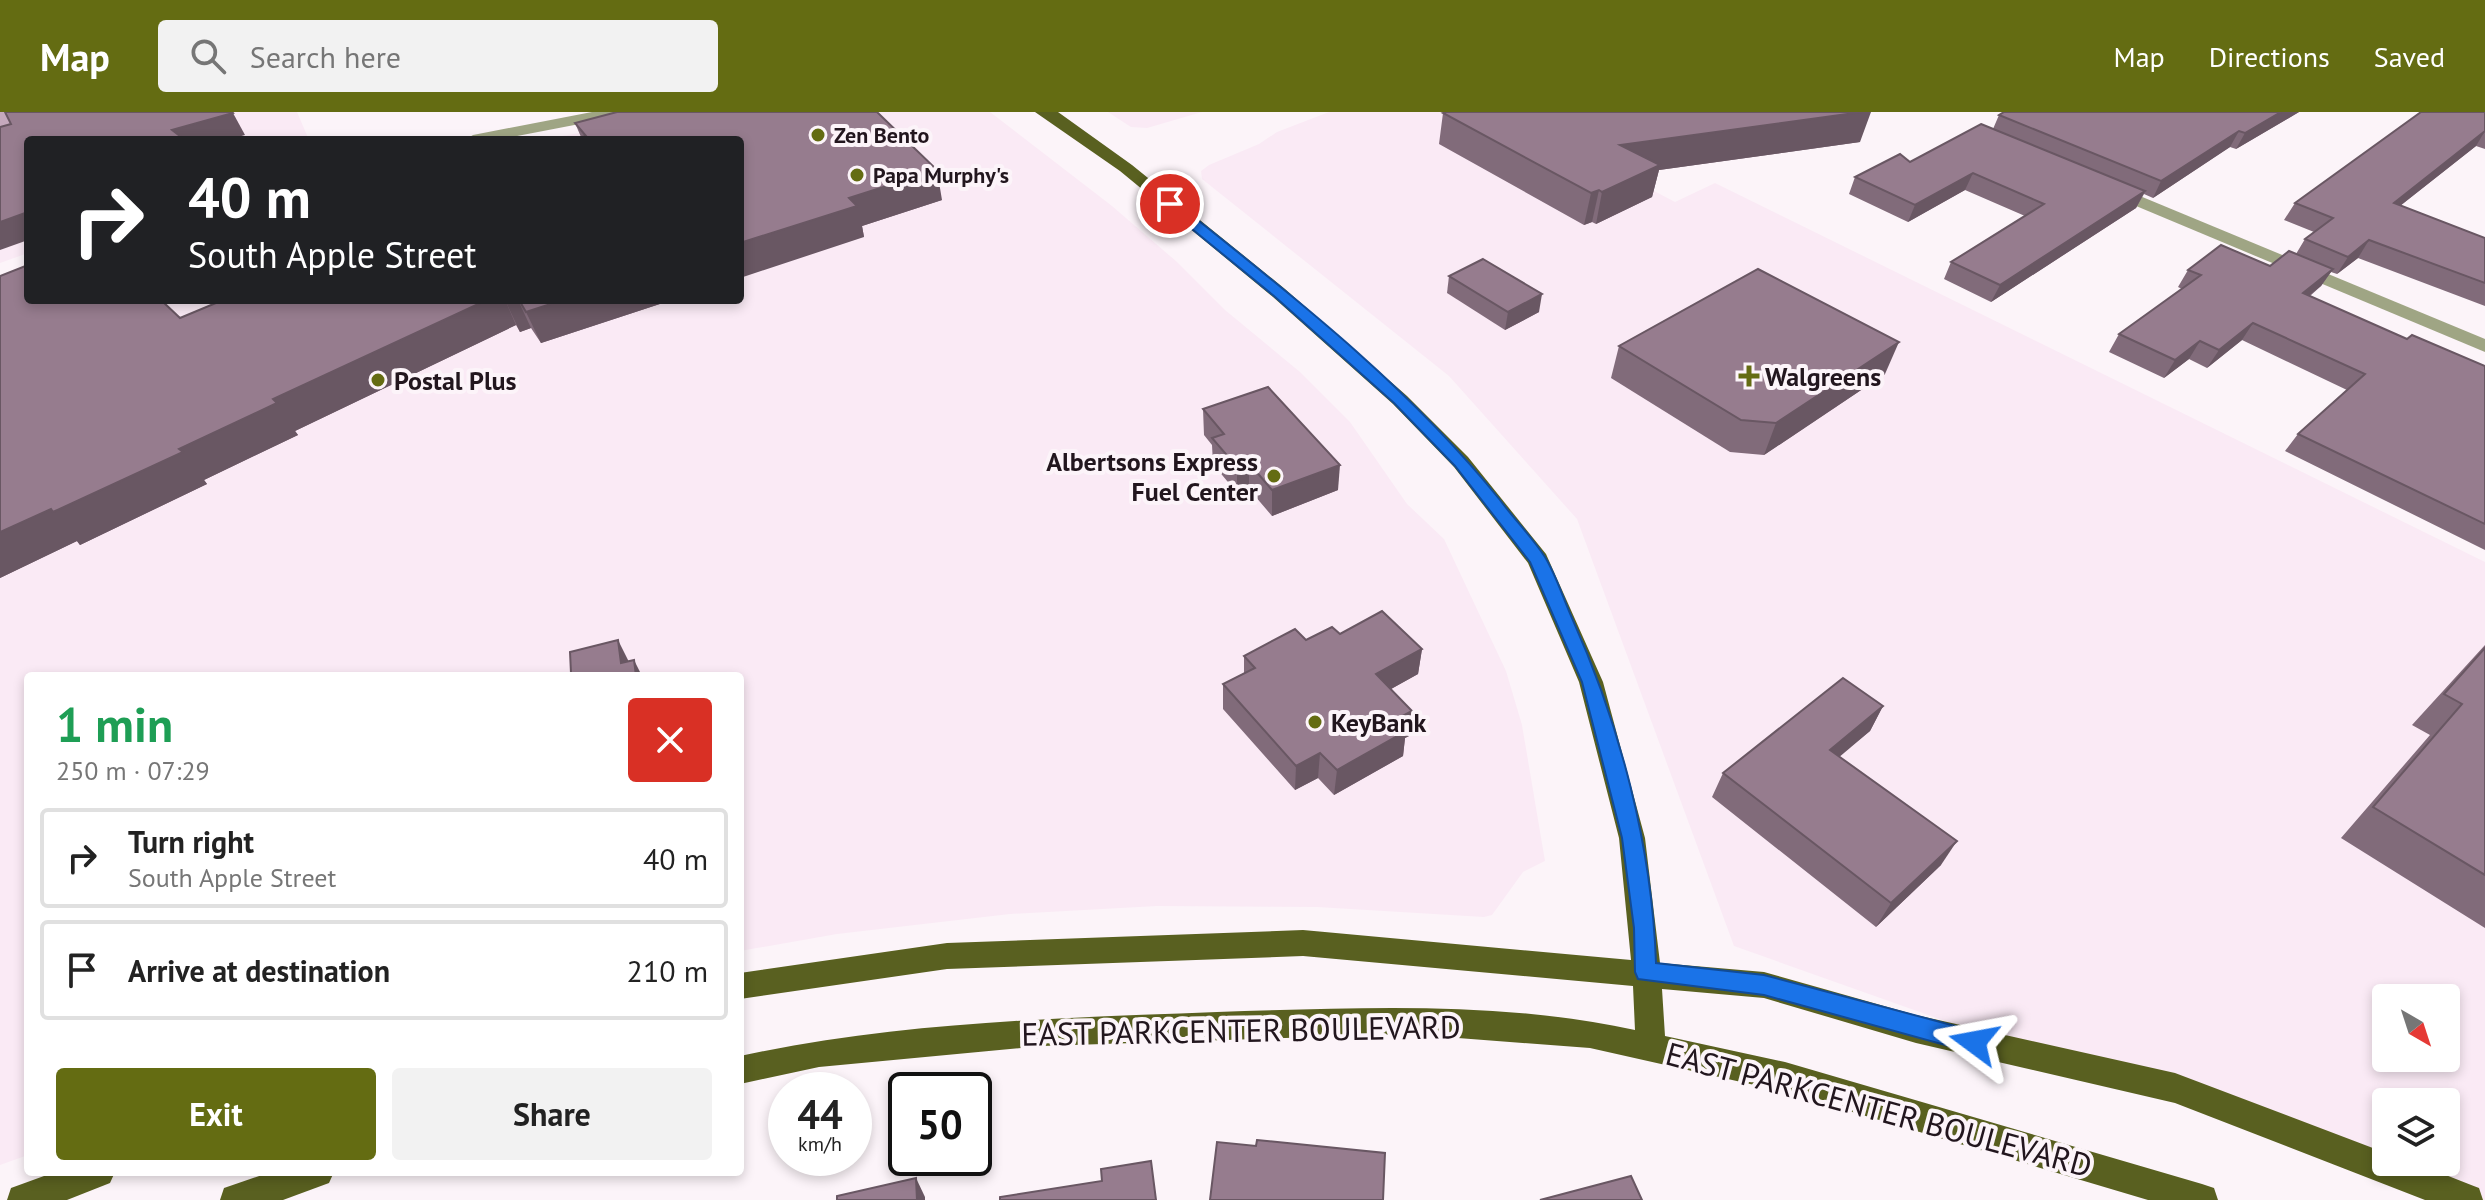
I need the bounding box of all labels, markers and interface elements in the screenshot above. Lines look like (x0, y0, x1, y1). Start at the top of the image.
search box (158, 20, 718, 92)
text: Map (40, 32, 110, 81)
icon: search (186, 34, 230, 78)
text: Search here (250, 37, 401, 76)
text: Map (2114, 38, 2165, 75)
text: Directions (2209, 38, 2330, 75)
text: Saved (2374, 38, 2445, 75)
place label: Zen Bento (834, 121, 929, 149)
marker: Zen Bento (809, 126, 827, 144)
text: 40 m (188, 161, 311, 233)
place label: Papa Murphy's (873, 161, 1009, 189)
marker: Papa Murphy's (848, 166, 866, 184)
icon: right (56, 168, 160, 272)
pin (1136, 170, 1204, 238)
icon: arrive (1148, 182, 1192, 226)
text: South Apple Street (188, 231, 477, 278)
place label: Walgreens (1765, 360, 1881, 393)
place label: Postal Plus (394, 364, 517, 397)
marker: Walgreens (1740, 367, 1758, 385)
marker: Postal Plus (369, 371, 387, 389)
place label: Albertsons Express Fuel Center (1046, 445, 1259, 508)
marker: Albertsons Express Fuel Center (1265, 467, 1283, 485)
text: 1 min (56, 693, 173, 755)
button: close (628, 698, 712, 782)
place label: KeyBank (1331, 706, 1427, 739)
marker: KeyBank (1306, 713, 1324, 731)
text: 250 m · 07:29 (56, 754, 210, 787)
text: Turn right (128, 822, 254, 861)
icon: right (60, 836, 104, 880)
text: 40 m (643, 839, 708, 878)
text: South Apple Street (128, 861, 336, 894)
icon: arrive (60, 948, 104, 992)
text: Arrive at destination (128, 951, 390, 990)
text: 210 m (627, 951, 708, 990)
north arrow (2372, 984, 2460, 1072)
map controls (2372, 984, 2460, 1176)
position arrow (1932, 1000, 2016, 1084)
street label: EAST PARKCENTER BOULEVARD (1021, 1005, 1461, 1055)
street label: EAST PARKCENTER BOULEVARD (1661, 1032, 2097, 1186)
button: Exit (56, 1068, 376, 1160)
button: Share (392, 1068, 712, 1160)
speed limit sign: 50 (888, 1072, 992, 1176)
text: 44 (797, 1088, 843, 1140)
button: layers (2372, 1088, 2460, 1176)
text: km/h (798, 1131, 842, 1157)

